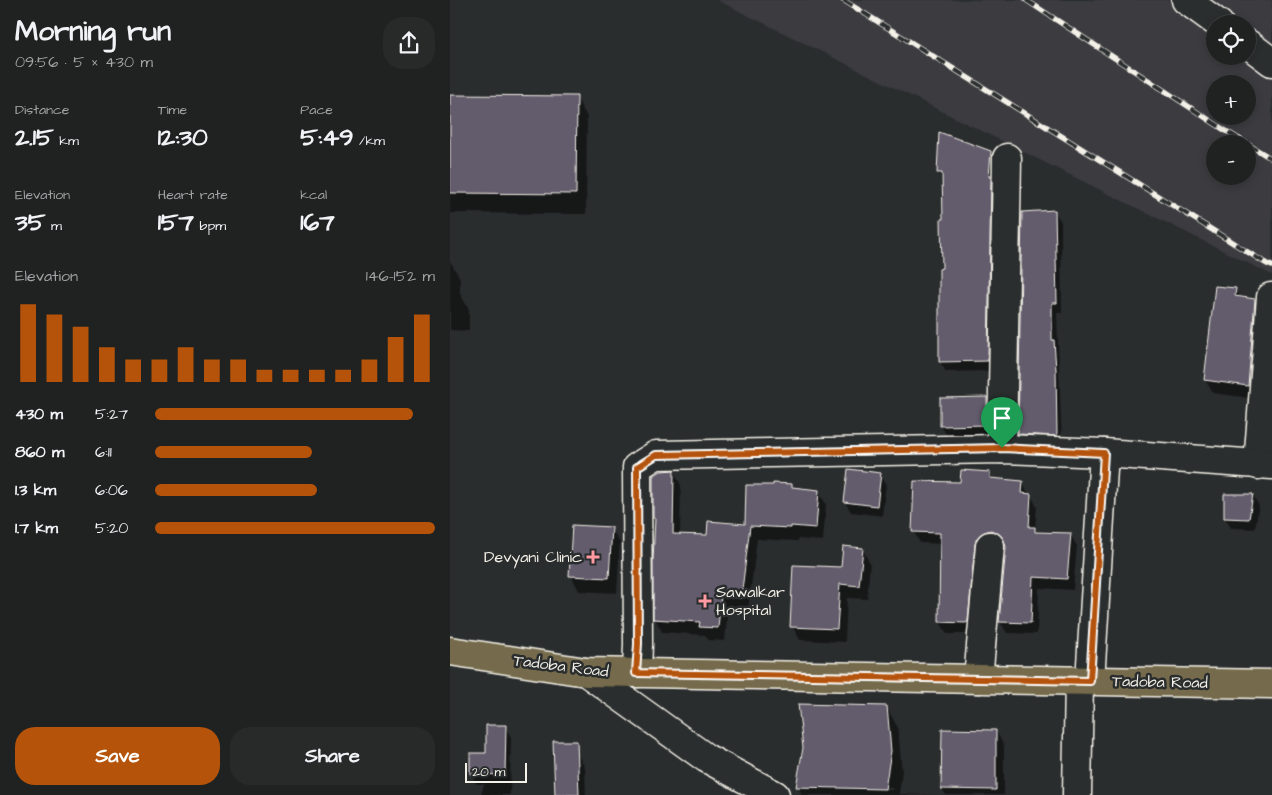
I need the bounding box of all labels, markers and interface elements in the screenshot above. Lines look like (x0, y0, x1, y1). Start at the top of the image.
text: Morning run (15, 12, 171, 51)
map controls (1206, 15, 1256, 185)
button: locate (1206, 15, 1256, 65)
button: share (383, 17, 435, 69)
text: 09:56 · 5 × 430 m (15, 51, 153, 73)
button: + (1206, 75, 1256, 125)
text: Distance (15, 100, 69, 120)
text: Time (158, 100, 187, 120)
text: Pace (300, 100, 333, 120)
text: 2.15 (15, 120, 54, 155)
text: 12:30 (158, 120, 208, 155)
text: 5:49 (300, 120, 353, 155)
text: km (54, 131, 79, 151)
text: /km (353, 131, 385, 151)
button: − (1206, 135, 1256, 185)
text: Elevation (15, 185, 70, 205)
text: Heart rate (158, 185, 228, 205)
text: kcal (300, 185, 327, 205)
text: 35 (15, 205, 45, 240)
text: 157 (158, 205, 194, 240)
text: 167 (300, 205, 335, 240)
text: m (45, 216, 62, 236)
text: bpm (194, 216, 226, 236)
text: Elevation (15, 265, 78, 287)
text: 146–152 m (366, 265, 435, 287)
pin (981, 397, 1023, 448)
text: 430 m (15, 403, 63, 425)
text: 5:27 (95, 403, 128, 425)
icon: arrive (988, 404, 1016, 432)
text: 860 m (15, 441, 64, 463)
text: 6:11 (95, 441, 112, 463)
text: 1.3 km (15, 479, 56, 501)
text: 6:06 (95, 479, 128, 501)
text: 1.7 km (15, 517, 58, 539)
text: 5:20 (95, 517, 128, 539)
place label: Devyani Clinic (484, 546, 582, 569)
marker: Devyani Clinic (586, 550, 600, 564)
place label: Sawalkar Hospital (716, 581, 785, 621)
marker: Sawalkar Hospital (698, 594, 712, 608)
street label: Tadoba Road (512, 649, 610, 683)
street label: Tadoba Road (1112, 670, 1208, 694)
button: Save (15, 727, 220, 785)
button: Share (230, 727, 435, 785)
scale bar (465, 760, 528, 783)
text: 20 m (472, 762, 505, 782)

